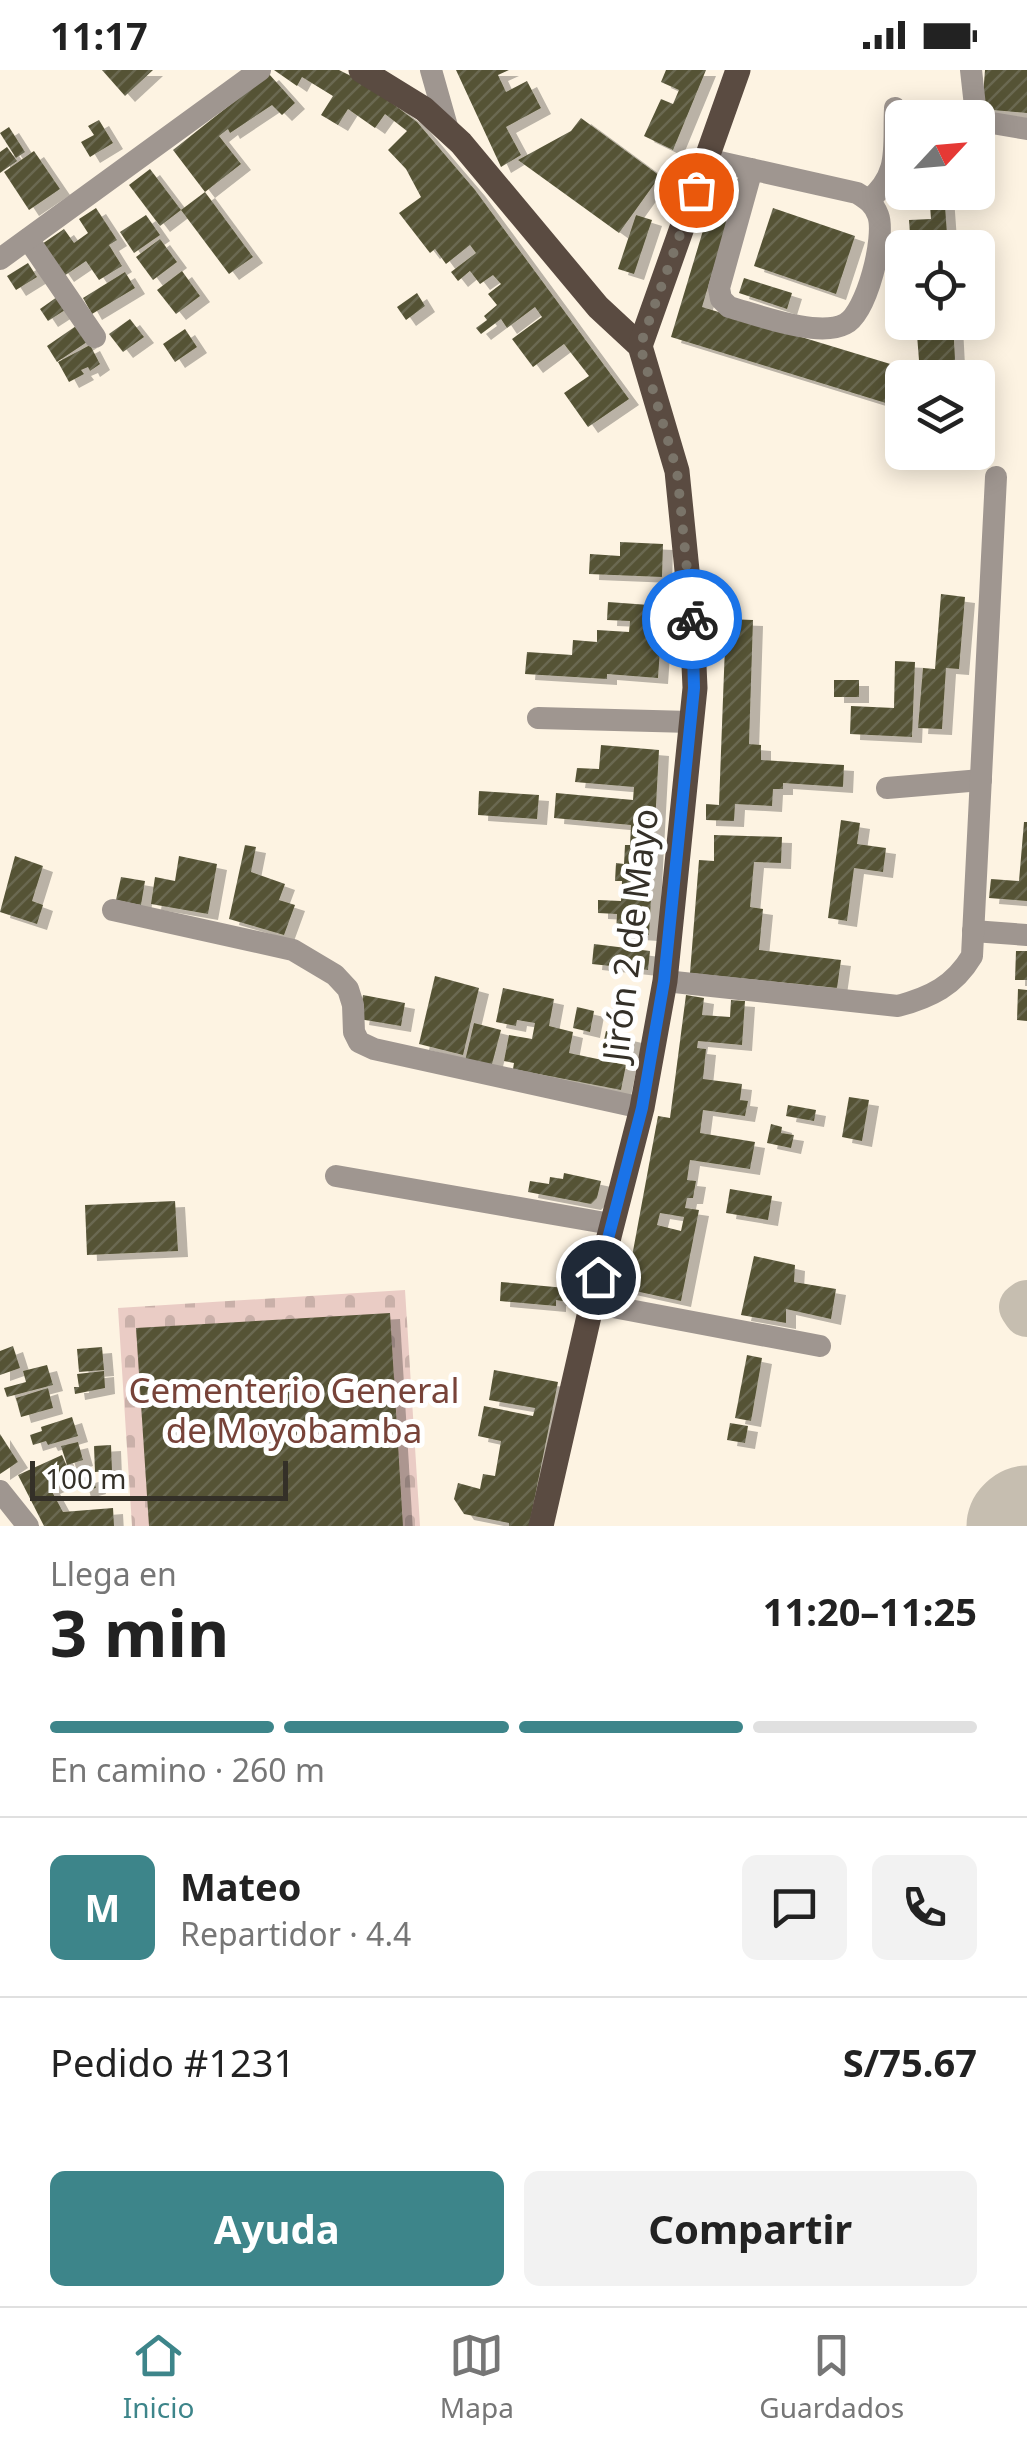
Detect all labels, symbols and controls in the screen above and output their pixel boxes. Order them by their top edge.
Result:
text: 11:17 [50,9,148,61]
north arrow [885,100,995,210]
map controls [885,100,995,470]
pin [654,148,739,233]
icon: bag [669,163,724,218]
button: locate [885,230,995,340]
button: layers [885,360,995,470]
courier [642,569,742,669]
icon: bike [665,592,720,647]
street label: Jirón 2 de Mayo [590,806,668,1067]
pin [556,1235,641,1320]
icon: home [571,1250,626,1305]
park label: Cementerio General de Moyobamba [128,1366,460,1453]
scale bar [30,1456,288,1500]
text: 100 m [45,1459,127,1497]
text: Llega en [50,1552,177,1595]
text: 11:20–11:25 [763,1585,977,1637]
text: 3 min [50,1588,229,1676]
text: En camino · 260 m [50,1748,325,1791]
button: chat [742,1855,847,1960]
button: phone [872,1855,977,1960]
text: Mateo [180,1860,302,1912]
text: M [85,1881,120,1933]
text: Repartidor · 4.4 [180,1912,411,1955]
text: Pedido #1231 [50,2036,295,2088]
text: S/75.67 [843,2036,977,2088]
button: Ayuda [50,2171,504,2286]
button: Compartir [524,2171,977,2286]
tab: Inicio [123,2328,194,2426]
tab: Mapa [440,2328,514,2426]
tab: Guardados [759,2328,904,2426]

